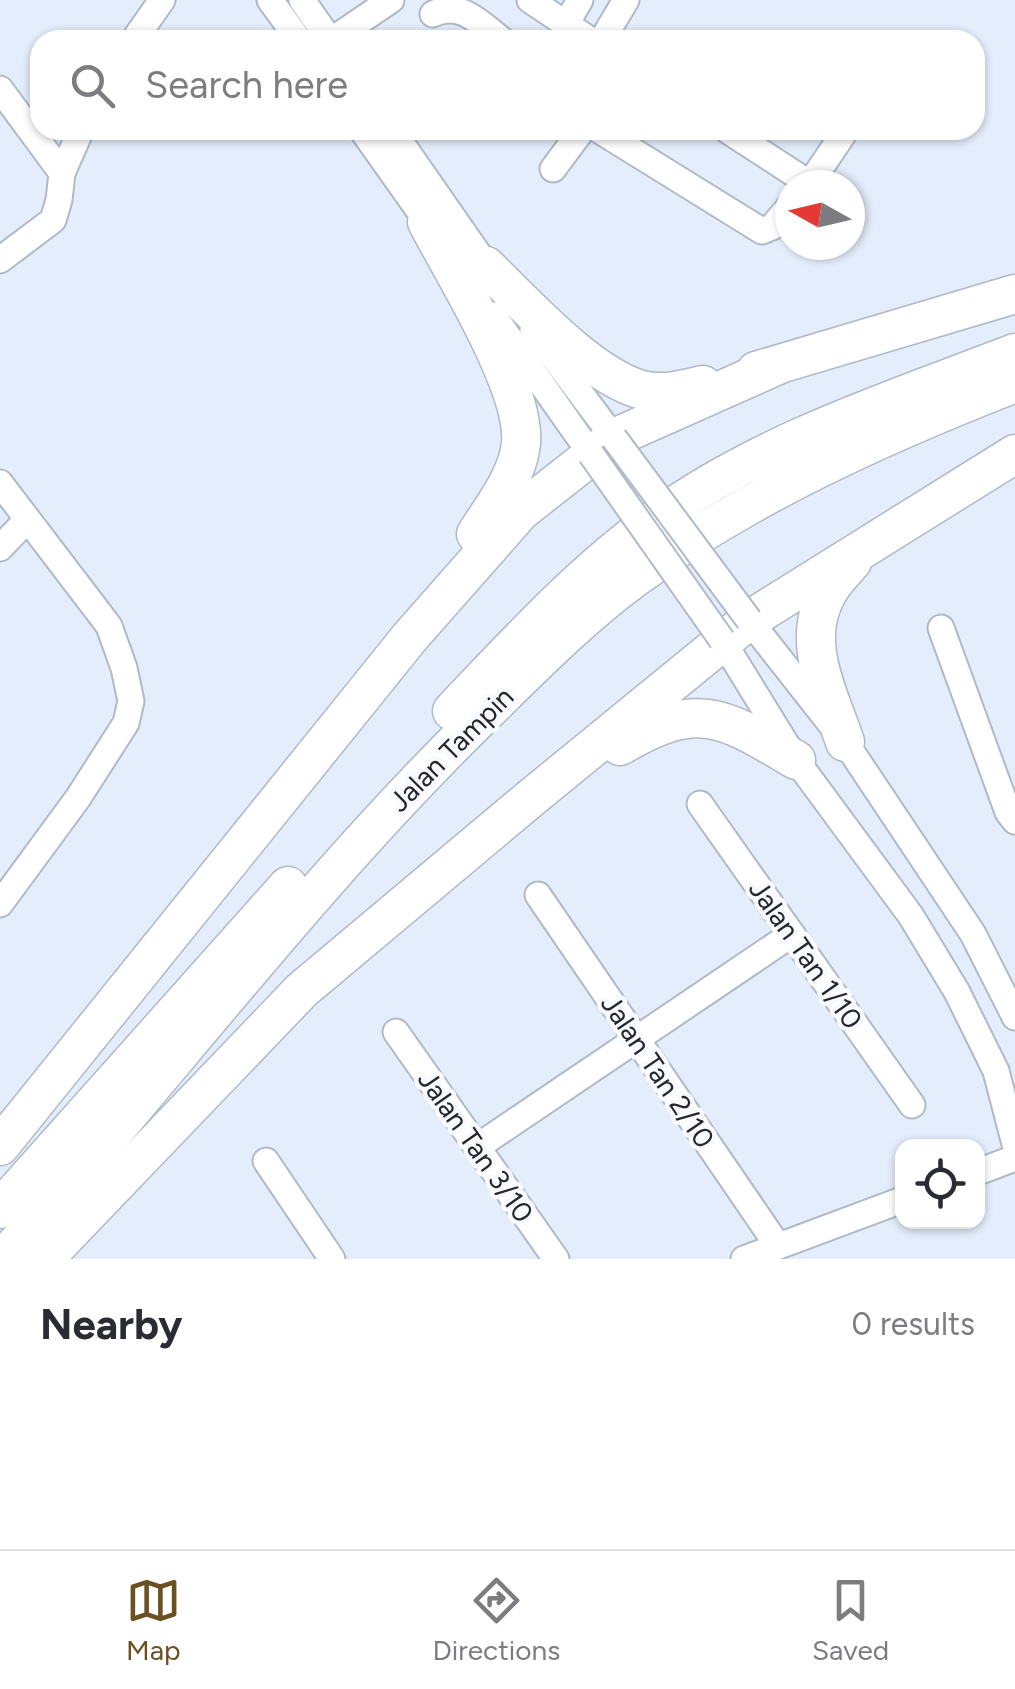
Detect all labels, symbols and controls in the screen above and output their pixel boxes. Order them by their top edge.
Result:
search box [30,30,985,140]
icon: search [65,58,120,113]
text: Search here [145,62,348,108]
north arrow [775,170,865,260]
street label: Jalan Tampin [382,680,520,818]
street label: Jalan Tan 1/10 [742,873,870,1035]
street label: Jalan Tan 2/10 [594,988,722,1154]
street label: Jalan Tan 3/10 [411,1063,541,1229]
map controls [895,1139,985,1229]
button: locate [895,1139,985,1229]
text: Nearby [40,1299,182,1350]
text: 0 results [851,1305,975,1343]
tab: Map [126,1573,181,1667]
tab: Directions [433,1573,560,1667]
tab: Saved [812,1573,889,1667]

